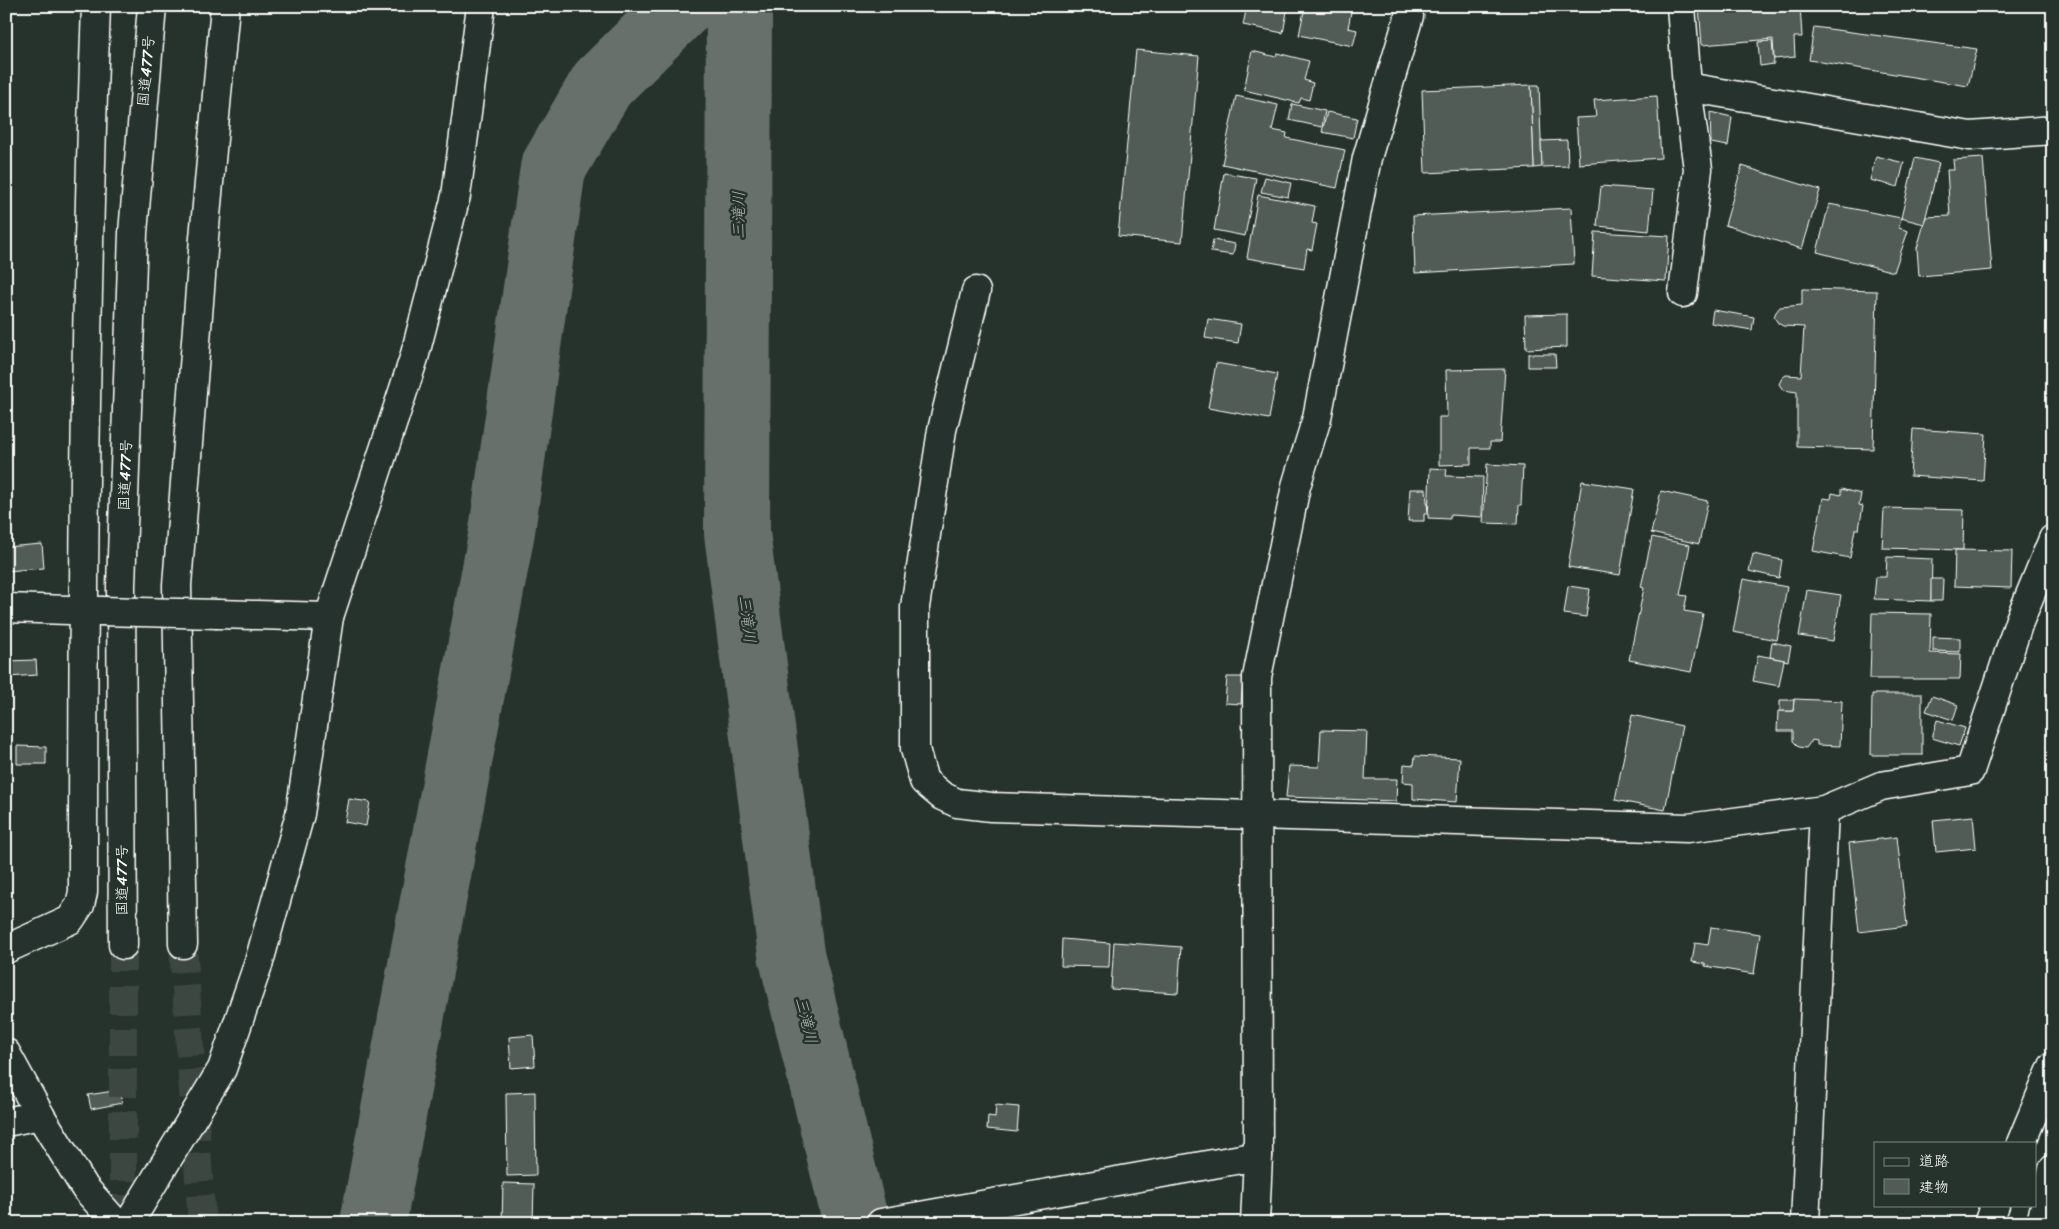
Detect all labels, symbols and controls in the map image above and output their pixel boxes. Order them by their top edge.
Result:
street label: 国道477号 [130,34,162,108]
water label: 三滝川 [724,191,753,239]
street label: 国道477号 [111,439,139,511]
water label: 三滝川 [730,593,765,645]
street label: 国道477号 [109,844,135,916]
water label: 三滝川 [787,993,826,1047]
legend [1874,1142,2036,1206]
text: 道路 [1919,1148,1949,1174]
text: 建物 [1919,1174,1949,1200]

